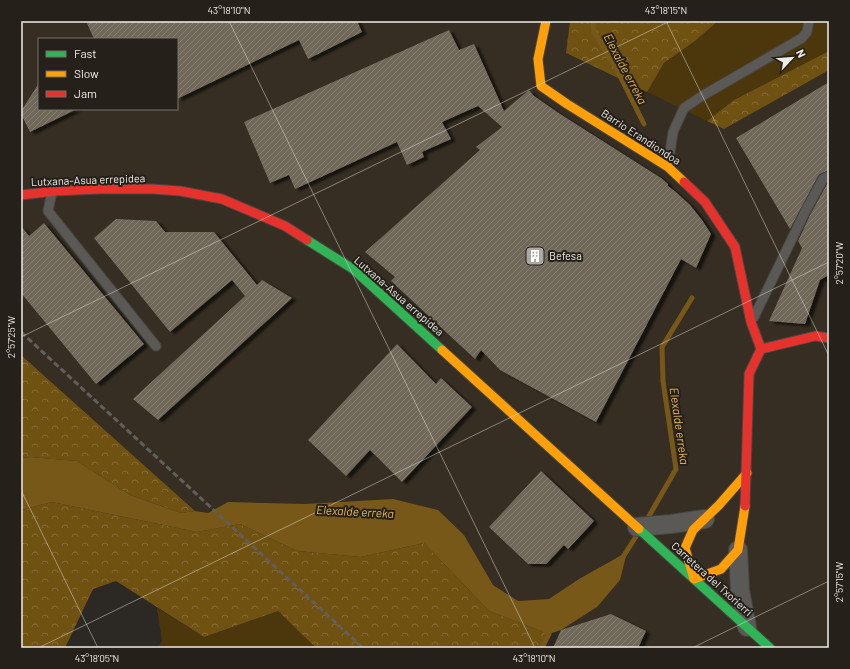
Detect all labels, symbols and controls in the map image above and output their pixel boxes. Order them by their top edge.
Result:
text: 43°18'10"N [207,4,251,16]
text: 43°18'15"N [645,4,687,16]
water label: Elexalde erreka [601,31,650,106]
legend [38,38,178,110]
north arrow [772,38,812,78]
text: Fast [74,46,97,60]
text: N [794,47,809,60]
text: Slow [74,66,99,80]
text: Jam [74,86,97,100]
street label: Barrio Erandiondoa [599,106,683,167]
street label: Lutxana-Asua errepidea [31,171,145,188]
text: 2°57'20"W [833,241,845,284]
building icon: Befesa [524,245,546,267]
place label: Befesa [549,249,582,262]
street label: Lutxana-Asua errepidea [352,253,447,338]
text: 2°57'25"W [5,316,17,358]
water label: Elexalde erreka [668,386,692,465]
water label: Elexalde erreka [316,502,394,520]
street label: Carretera del Txorierri [669,539,756,618]
text: 2°57'15"W [833,562,845,602]
text: 43°18'05"N [75,652,119,664]
text: 43°18'10"N [512,652,556,664]

